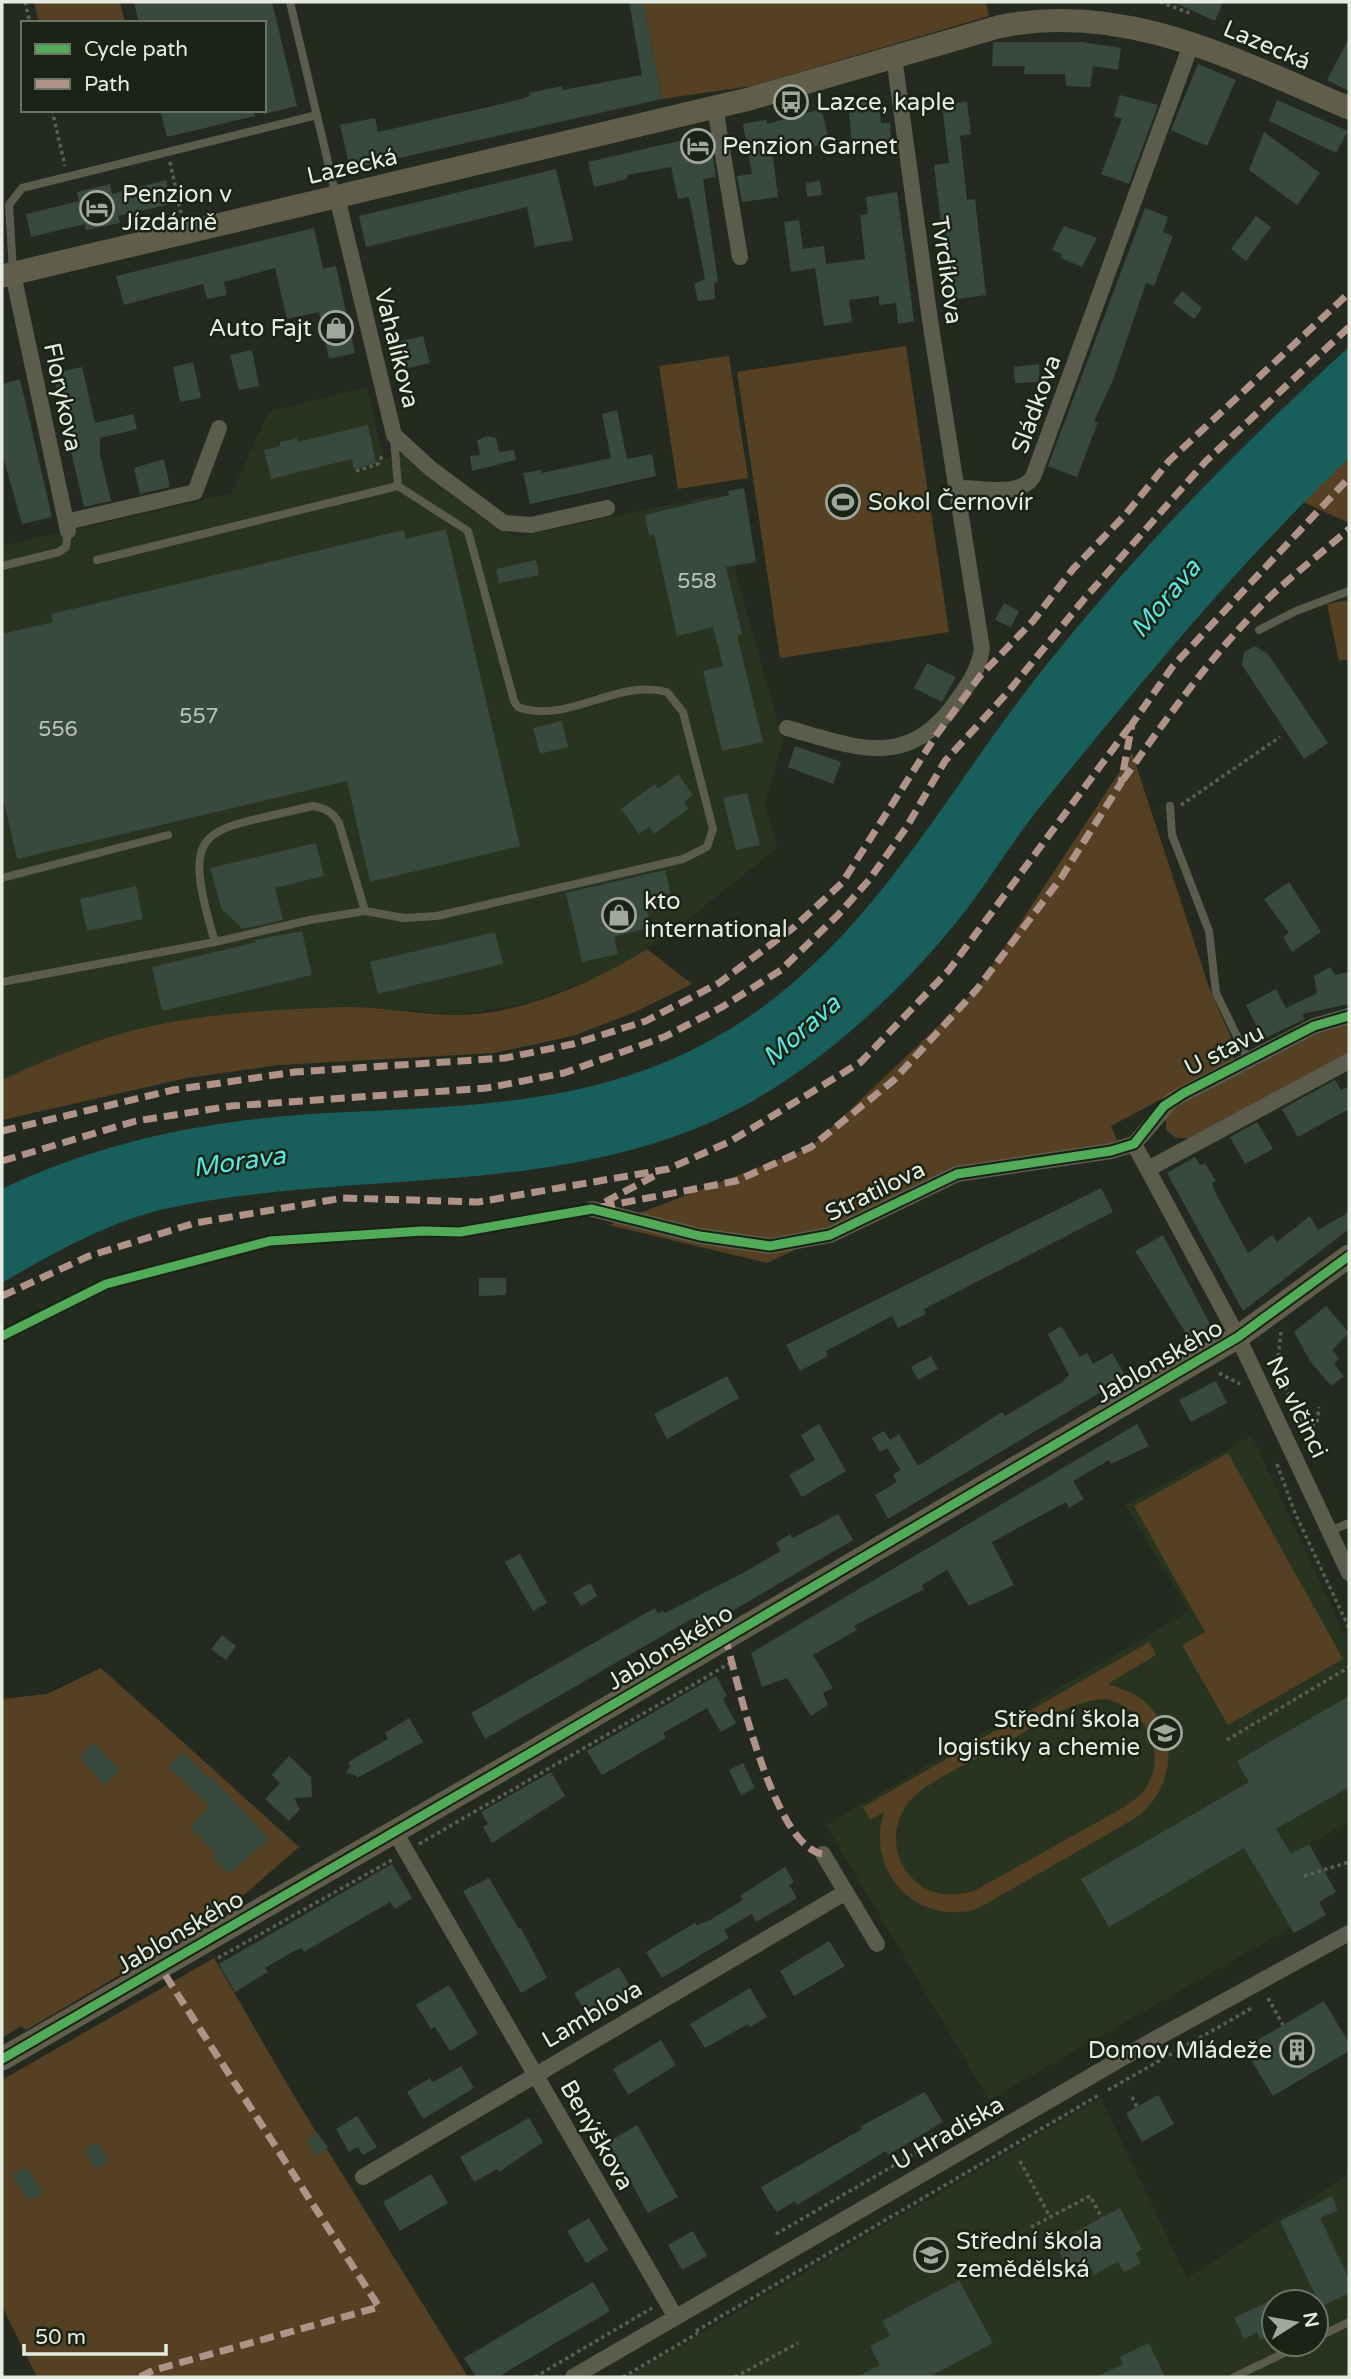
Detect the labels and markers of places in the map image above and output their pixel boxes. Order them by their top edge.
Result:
bus stop icon: Lazce, kaple [772,83,810,121]
place label: Lazce, kaple [816,88,955,117]
hotel icon: Penzion Garnet [679,127,717,165]
place label: Penzion Garnet [722,132,898,161]
place label: Penzion v Jízdárně [122,180,232,237]
hotel icon: Penzion v Jízdárně [78,189,116,227]
shop icon: Auto Fajt [317,309,355,347]
place label: Auto Fajt [208,314,312,343]
sports icon: Sokol Černovír [824,483,862,521]
place label: Sokol Černovír [868,488,1034,517]
place label: kto international [644,887,788,944]
shop icon: kto international [600,896,638,934]
place label: Střední škola logistiky a chemie [937,1705,1140,1762]
school or university icon: Střední škola logistiky a chemie [1146,1714,1184,1752]
building icon: Domov Mládeže [1278,2031,1316,2069]
place label: Domov Mládeže [1088,2036,1272,2065]
place label: Střední škola zemědělská [956,2227,1102,2284]
school or university icon: Střední škola zemědělská [912,2236,950,2274]

